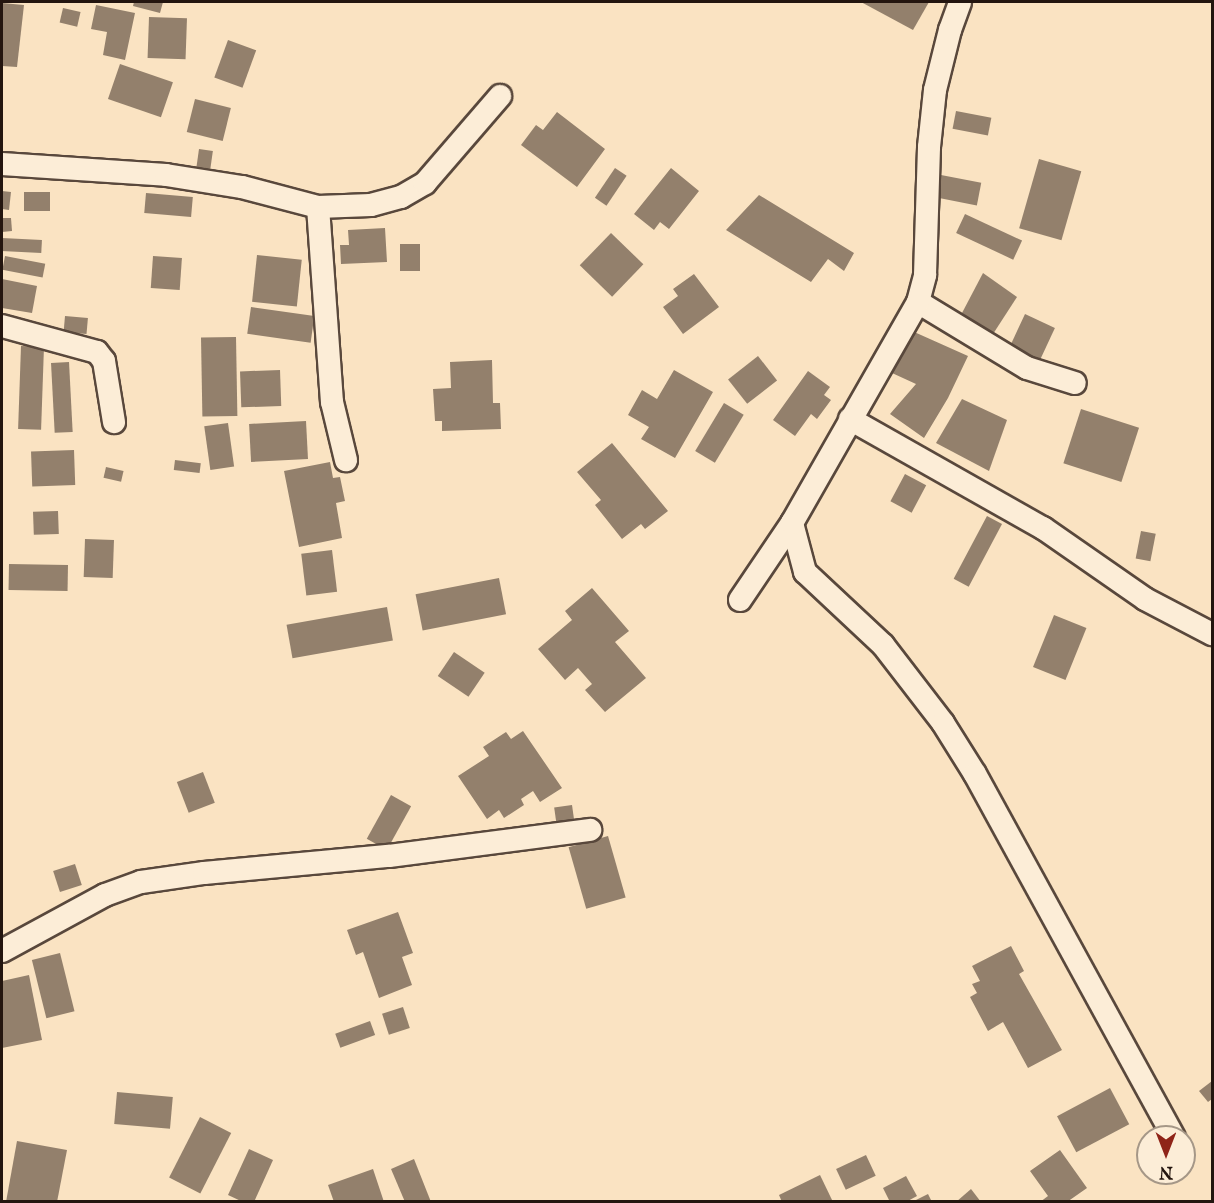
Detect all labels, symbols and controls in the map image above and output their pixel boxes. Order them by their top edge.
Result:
north arrow [1136,1125,1196,1185]
text: N [1159,1161,1173,1181]

